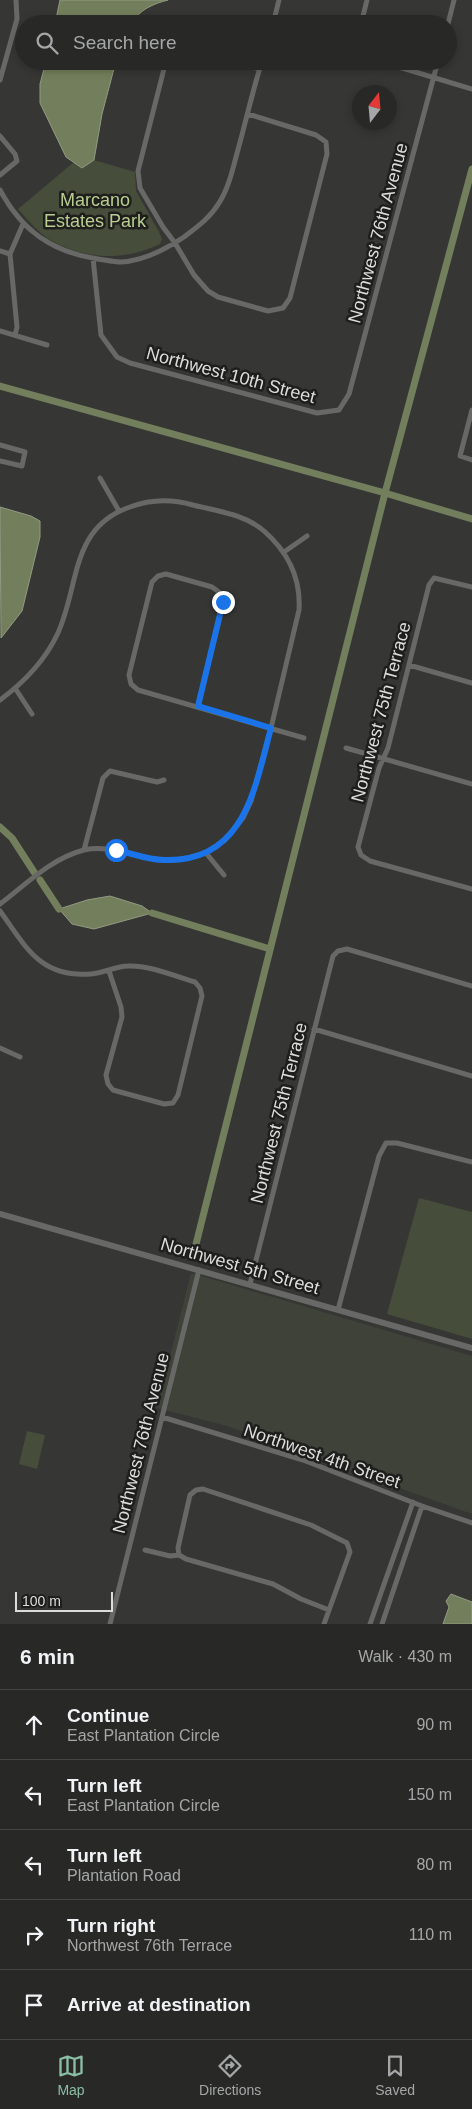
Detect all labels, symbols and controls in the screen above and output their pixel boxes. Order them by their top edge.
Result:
search box [15,15,457,70]
icon: search [33,29,61,57]
text: Search here [73,32,177,53]
north arrow [352,85,397,130]
street label: Northwest 76th Avenue [344,141,412,325]
park label: Marcano Estates Park [44,190,147,231]
street label: Northwest 10th Street [144,343,318,407]
route end [212,591,235,614]
street label: Northwest 75th Terrace [347,620,415,804]
route start [105,839,128,862]
street label: Northwest 75th Terrace [247,1020,311,1206]
street label: Northwest 5th Street [158,1234,322,1298]
street label: Northwest 76th Avenue [109,1350,173,1536]
street label: Northwest 4th Street [241,1420,403,1492]
scale bar [15,1589,112,1612]
text: 100 m [22,1593,61,1609]
text: 6 min [20,1645,75,1668]
text: Walk · 430 m [358,1648,452,1665]
text: Continue [67,1705,149,1726]
icon: ahead [20,1711,48,1739]
text: 90 m [416,1716,452,1733]
text: East Plantation Circle [67,1727,220,1744]
text: Turn left [67,1775,142,1796]
icon: left [20,1781,48,1809]
text: 150 m [408,1786,452,1803]
text: East Plantation Circle [67,1797,220,1814]
text: Turn left [67,1845,142,1866]
icon: left [20,1851,48,1879]
text: 80 m [416,1856,452,1873]
text: Plantation Road [67,1867,181,1884]
text: Turn right [67,1915,155,1936]
icon: right [20,1921,48,1949]
text: 110 m [409,1926,452,1943]
text: Northwest 76th Terrace [67,1937,232,1954]
icon: arrive [20,1991,48,2019]
text: Arrive at destination [67,1994,251,2015]
tab: Map [57,2052,85,2098]
tab: Directions [199,2052,261,2098]
tab: Saved [375,2052,415,2098]

